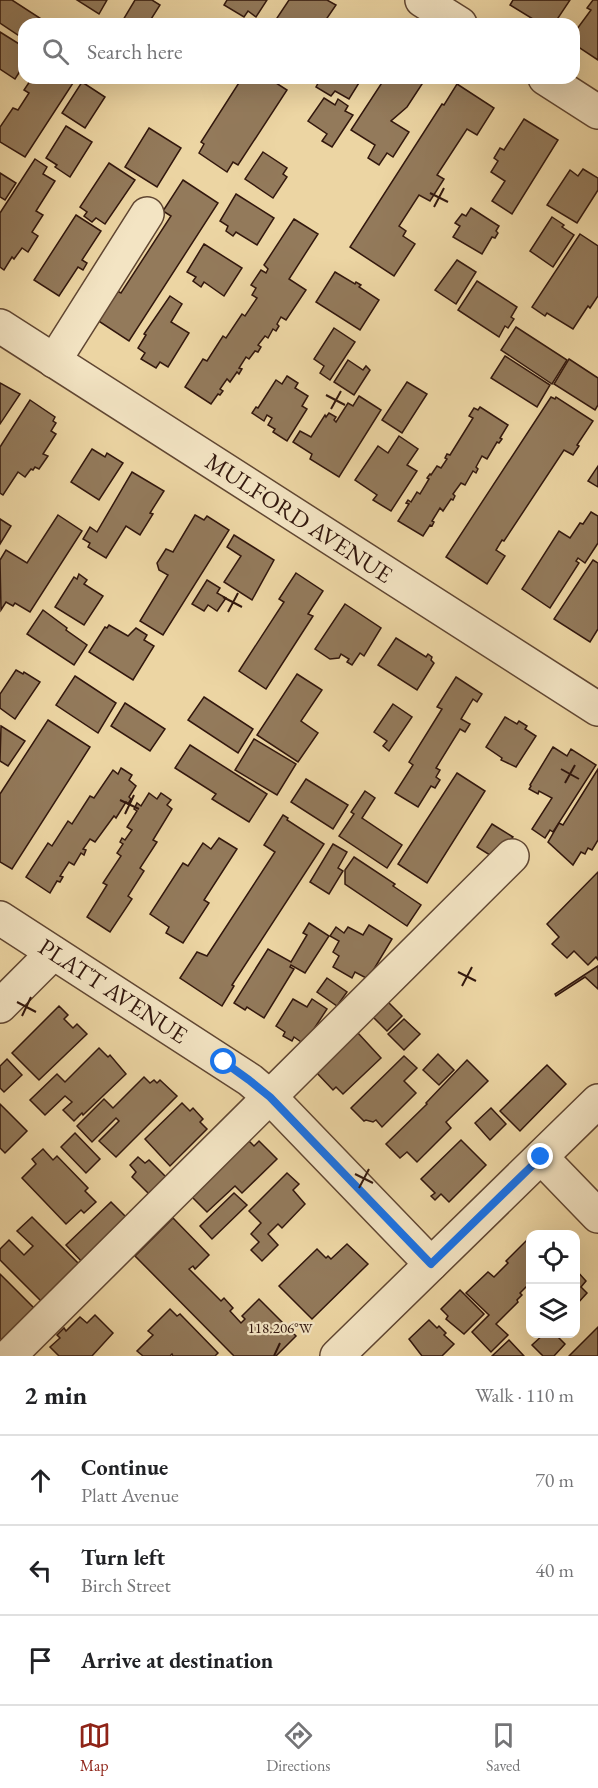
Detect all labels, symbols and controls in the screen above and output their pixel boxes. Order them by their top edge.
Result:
search box [18,18,580,84]
icon: search [39,35,72,68]
text: Search here [87,37,182,66]
street label: MULFORD AVENUE [200,445,399,590]
street label: PLATT AVENUE [33,931,194,1050]
route start [210,1048,236,1074]
route end [527,1143,553,1169]
map controls [526,1230,580,1338]
button: locate [526,1230,580,1284]
button: layers [526,1284,580,1338]
text: 118.206°W [248,1318,313,1337]
text: 2 min [24,1378,87,1412]
text: Walk · 110 m [475,1382,574,1408]
text: Continue [81,1453,168,1482]
icon: ahead [24,1464,57,1497]
text: 70 m [535,1467,574,1493]
text: Platt Avenue [81,1482,179,1508]
text: Turn left [81,1543,165,1572]
icon: left [24,1554,57,1587]
text: 40 m [535,1557,574,1583]
text: Birch Street [81,1572,171,1598]
icon: arrive [24,1644,57,1677]
text: Arrive at destination [81,1646,273,1675]
tab: Map [78,1719,111,1776]
tab: Directions [266,1719,331,1776]
tab: Saved [486,1719,520,1776]

